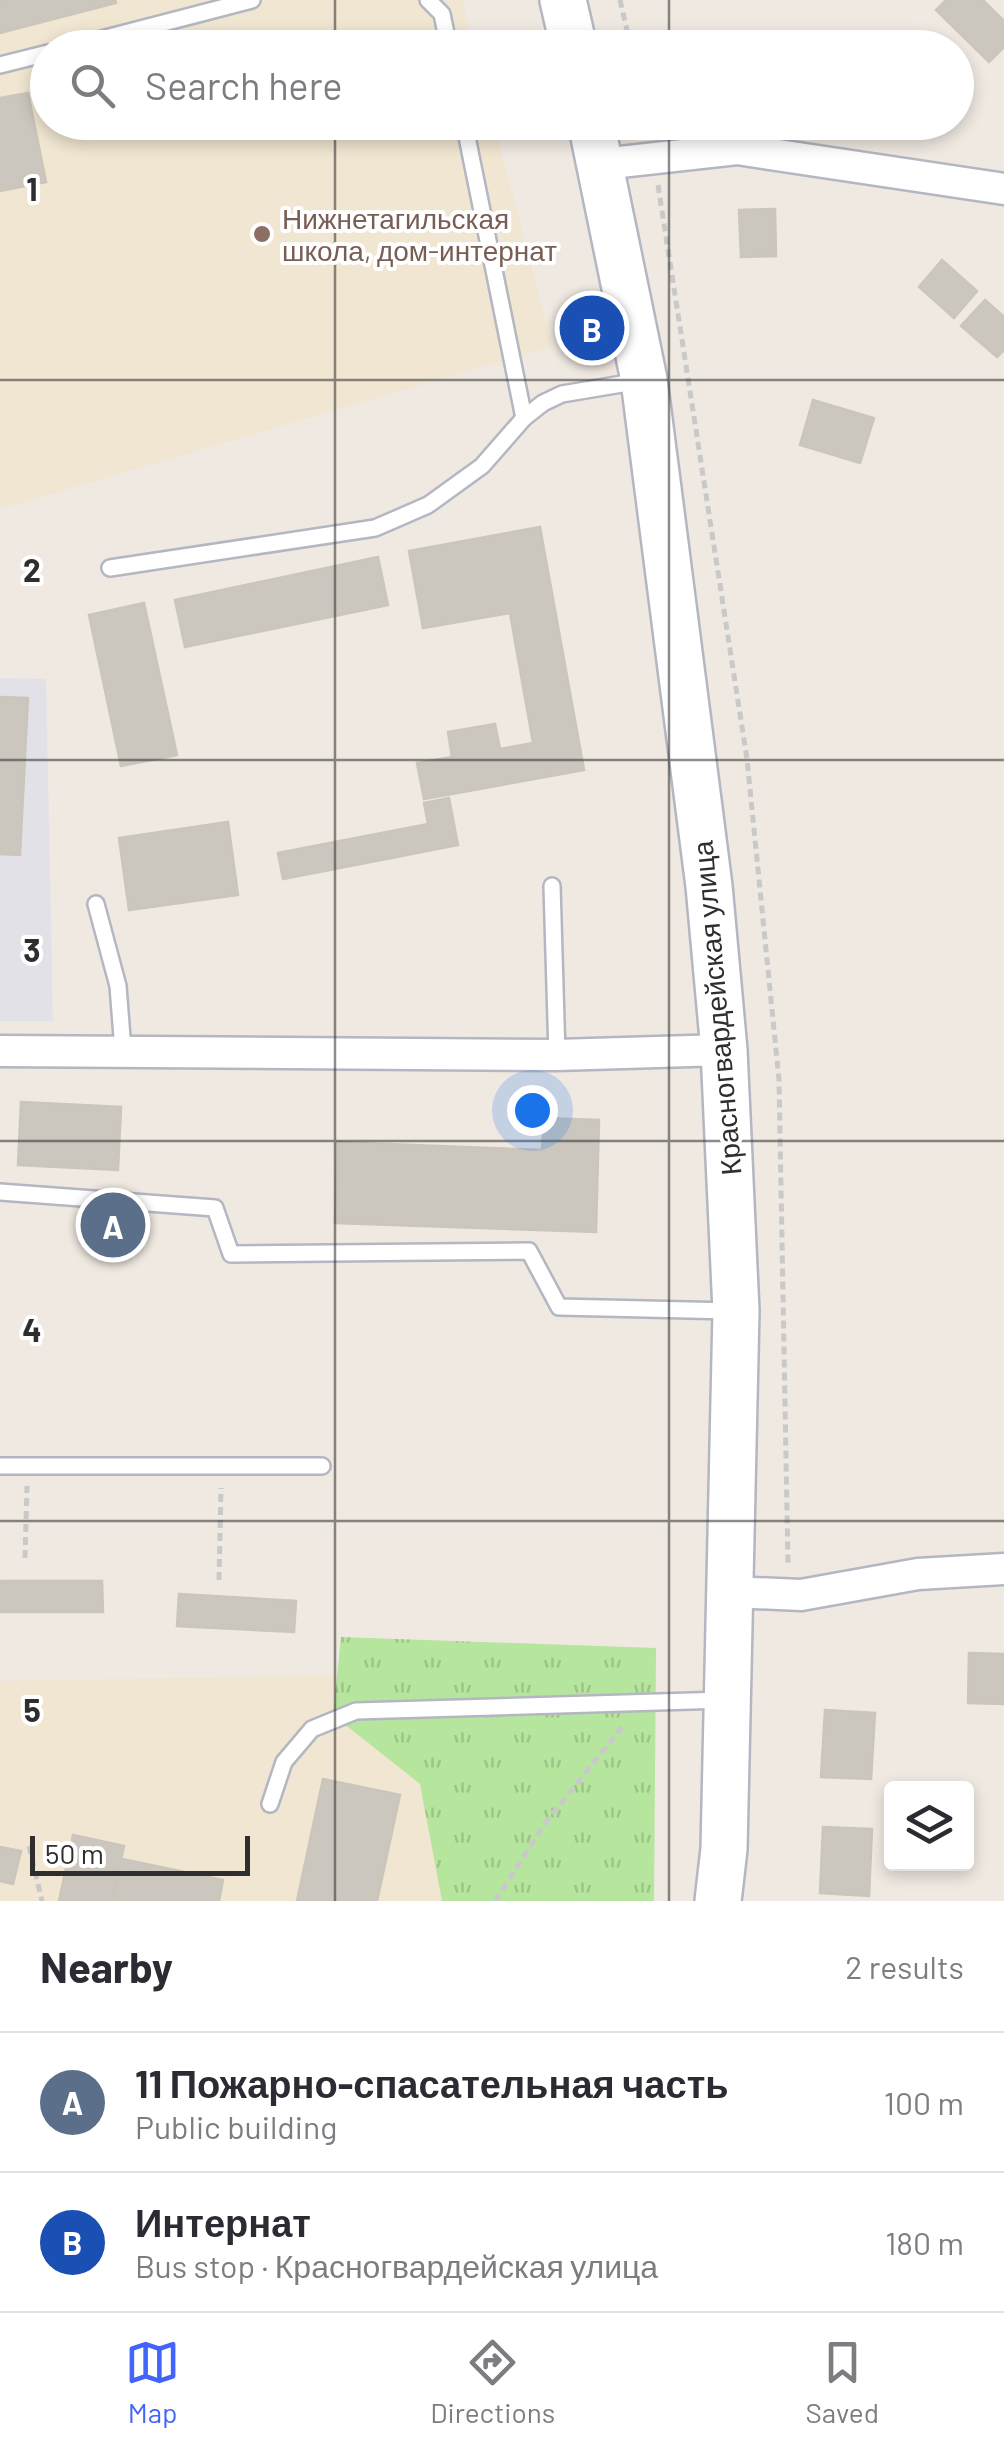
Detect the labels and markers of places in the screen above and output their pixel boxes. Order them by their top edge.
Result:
place label: Нижнетагильская школа, дом-интернат [282,201,557,267]
marker: Нижнетагильская школа, дом-интернат [251,223,273,245]
pin: B [560,290,624,366]
pin: A [80,1188,146,1262]

